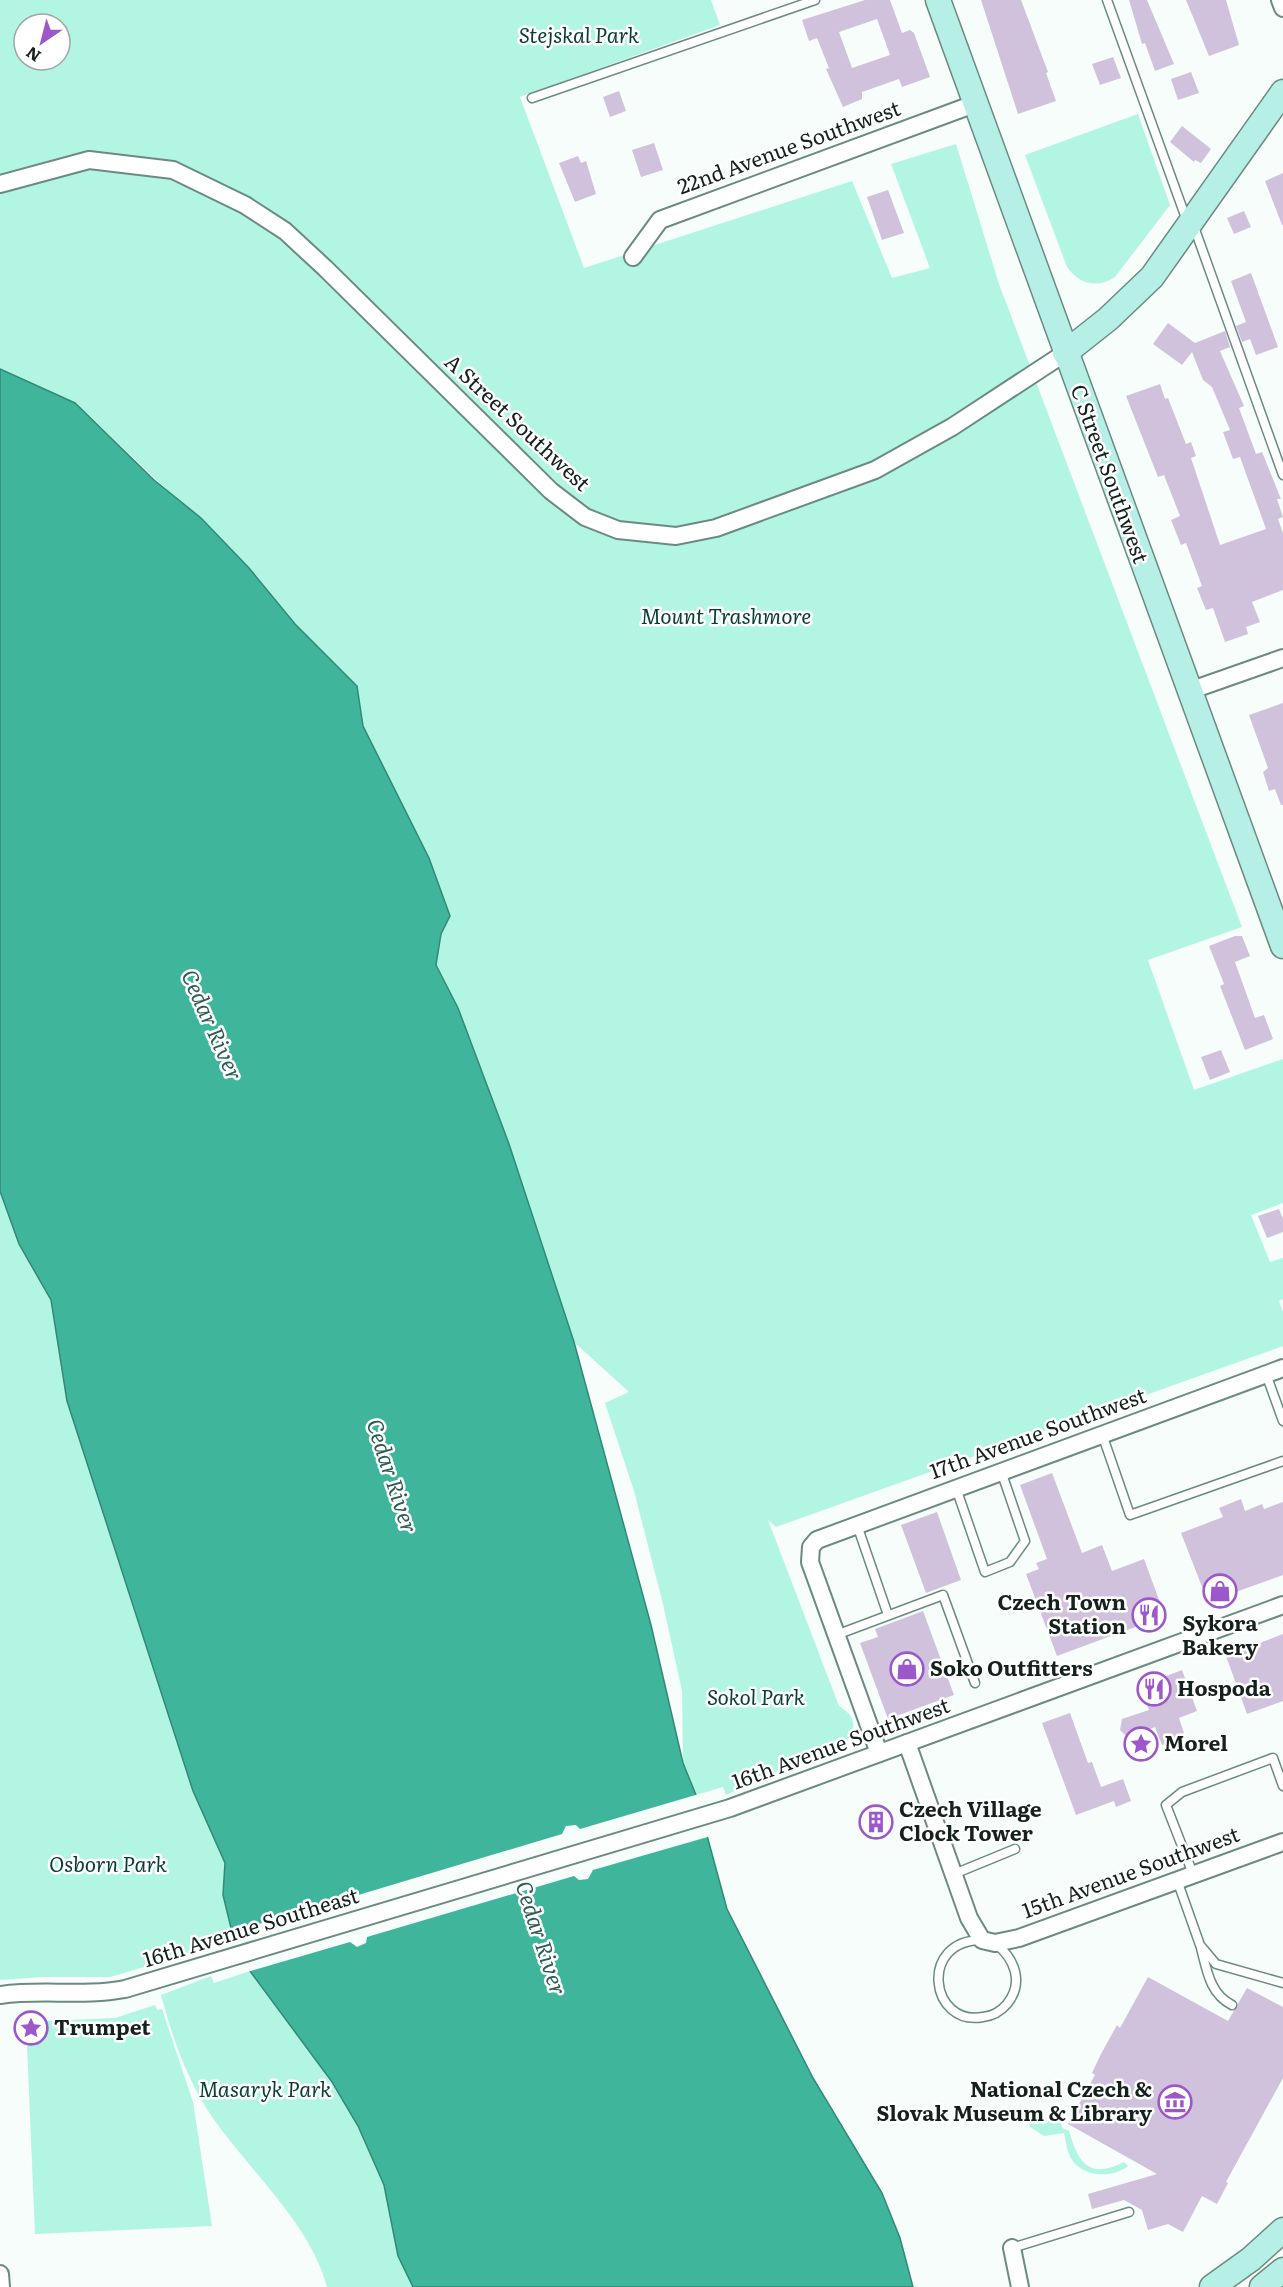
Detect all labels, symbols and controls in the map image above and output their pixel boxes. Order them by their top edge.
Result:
north arrow [12,12,72,72]
park label: Stejskal Park [519,18,640,49]
text: N [20,41,45,69]
street label: 22nd Avenue Southwest [672,91,904,200]
street label: A Street Southwest [439,345,599,497]
street label: C Street Southwest [1065,379,1158,567]
park label: Mount Trashmore [641,599,811,630]
water label: Cedar River [174,964,252,1085]
street label: 17th Avenue Southwest [925,1378,1150,1485]
water label: Cedar River [359,1414,427,1537]
shop icon: Sykora Bakery [1202,1573,1238,1609]
place label: Czech Town Station [997,1585,1126,1640]
restaurant icon: Czech Town Station [1131,1597,1167,1633]
place label: Sykora Bakery [1182,1606,1258,1661]
shop icon: Soko Outfitters [889,1651,925,1687]
place label: Soko Outfitters [930,1651,1093,1682]
restaurant icon: Hospoda [1136,1671,1172,1707]
place label: Hospoda [1177,1671,1272,1702]
park label: Sokol Park [707,1680,805,1711]
street label: 16th Avenue Southwest [727,1688,954,1795]
place icon: Morel [1123,1726,1159,1762]
place label: Morel [1164,1726,1228,1757]
place label: Czech Village Clock Tower [899,1792,1042,1847]
building icon: Czech Village Clock Tower [858,1804,894,1840]
street label: 15th Avenue Southwest [1017,1817,1243,1924]
park label: Osborn Park [49,1847,167,1878]
water label: Cedar River [508,1876,576,1999]
street label: 16th Avenue Southeast [139,1878,362,1973]
place icon: Trumpet [13,2010,49,2046]
place label: Trumpet [54,2010,151,2041]
park label: Masaryk Park [198,2072,332,2103]
place label: National Czech & Slovak Museum & Library [876,2072,1152,2127]
museum icon: National Czech & Slovak Museum & Library [1157,2084,1193,2120]

